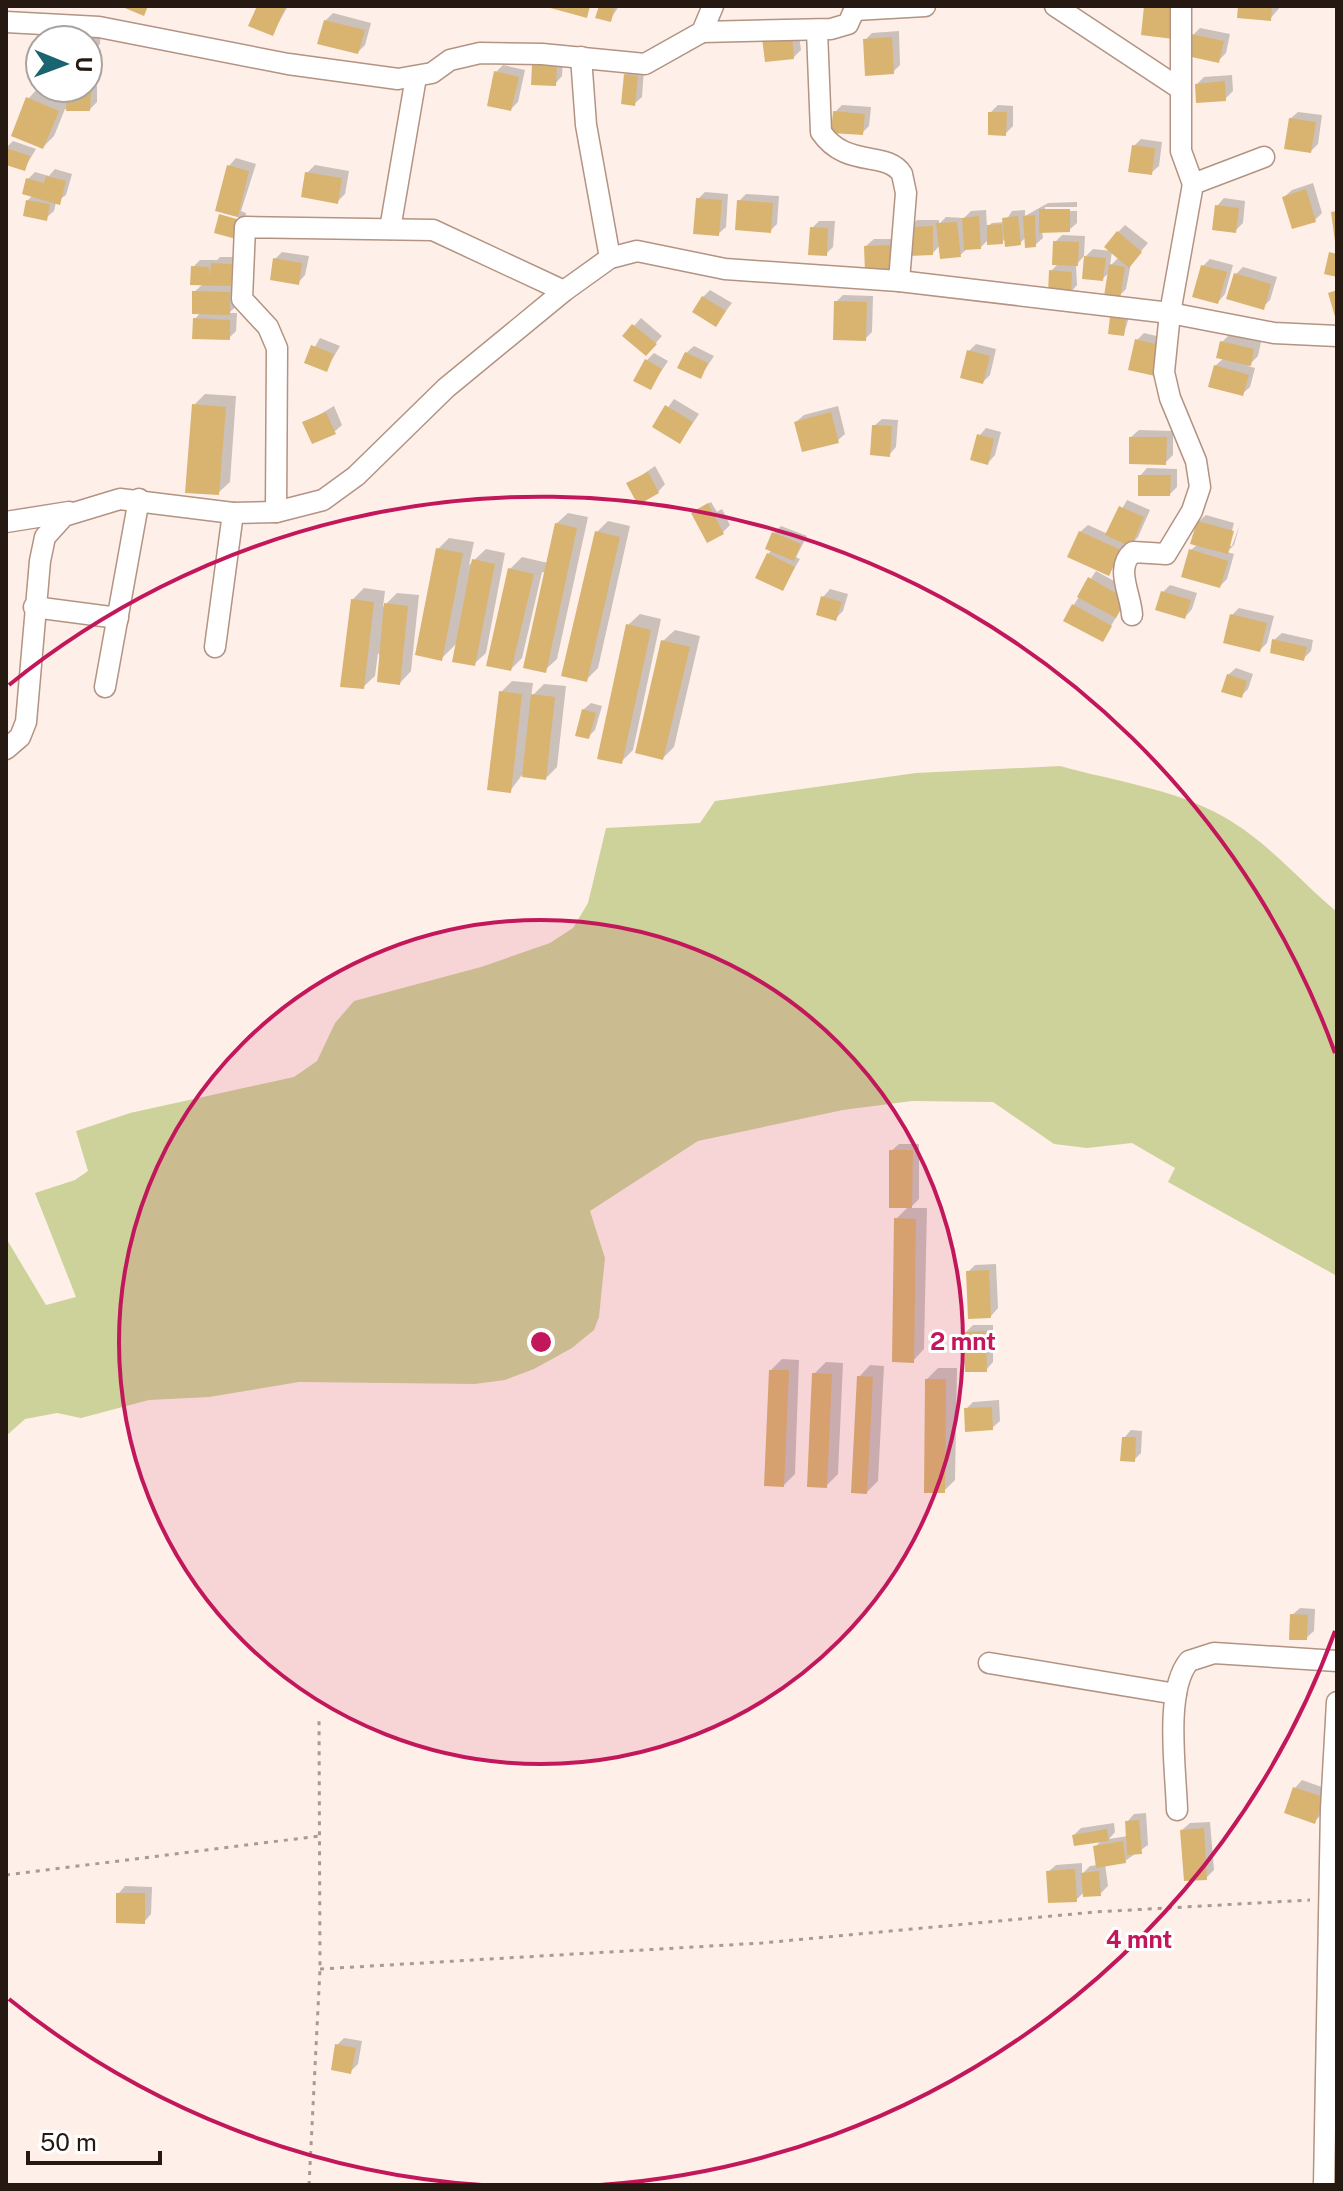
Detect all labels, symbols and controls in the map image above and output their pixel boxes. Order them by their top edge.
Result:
north arrow [24,24,104,104]
text: U [71,56,97,73]
text: 2 mnt [930,1327,996,1355]
centre of rings [527,1328,555,1356]
text: 4 mnt [1106,1925,1172,1953]
scale bar [28,2115,160,2165]
text: 50 m [40,2128,97,2156]

